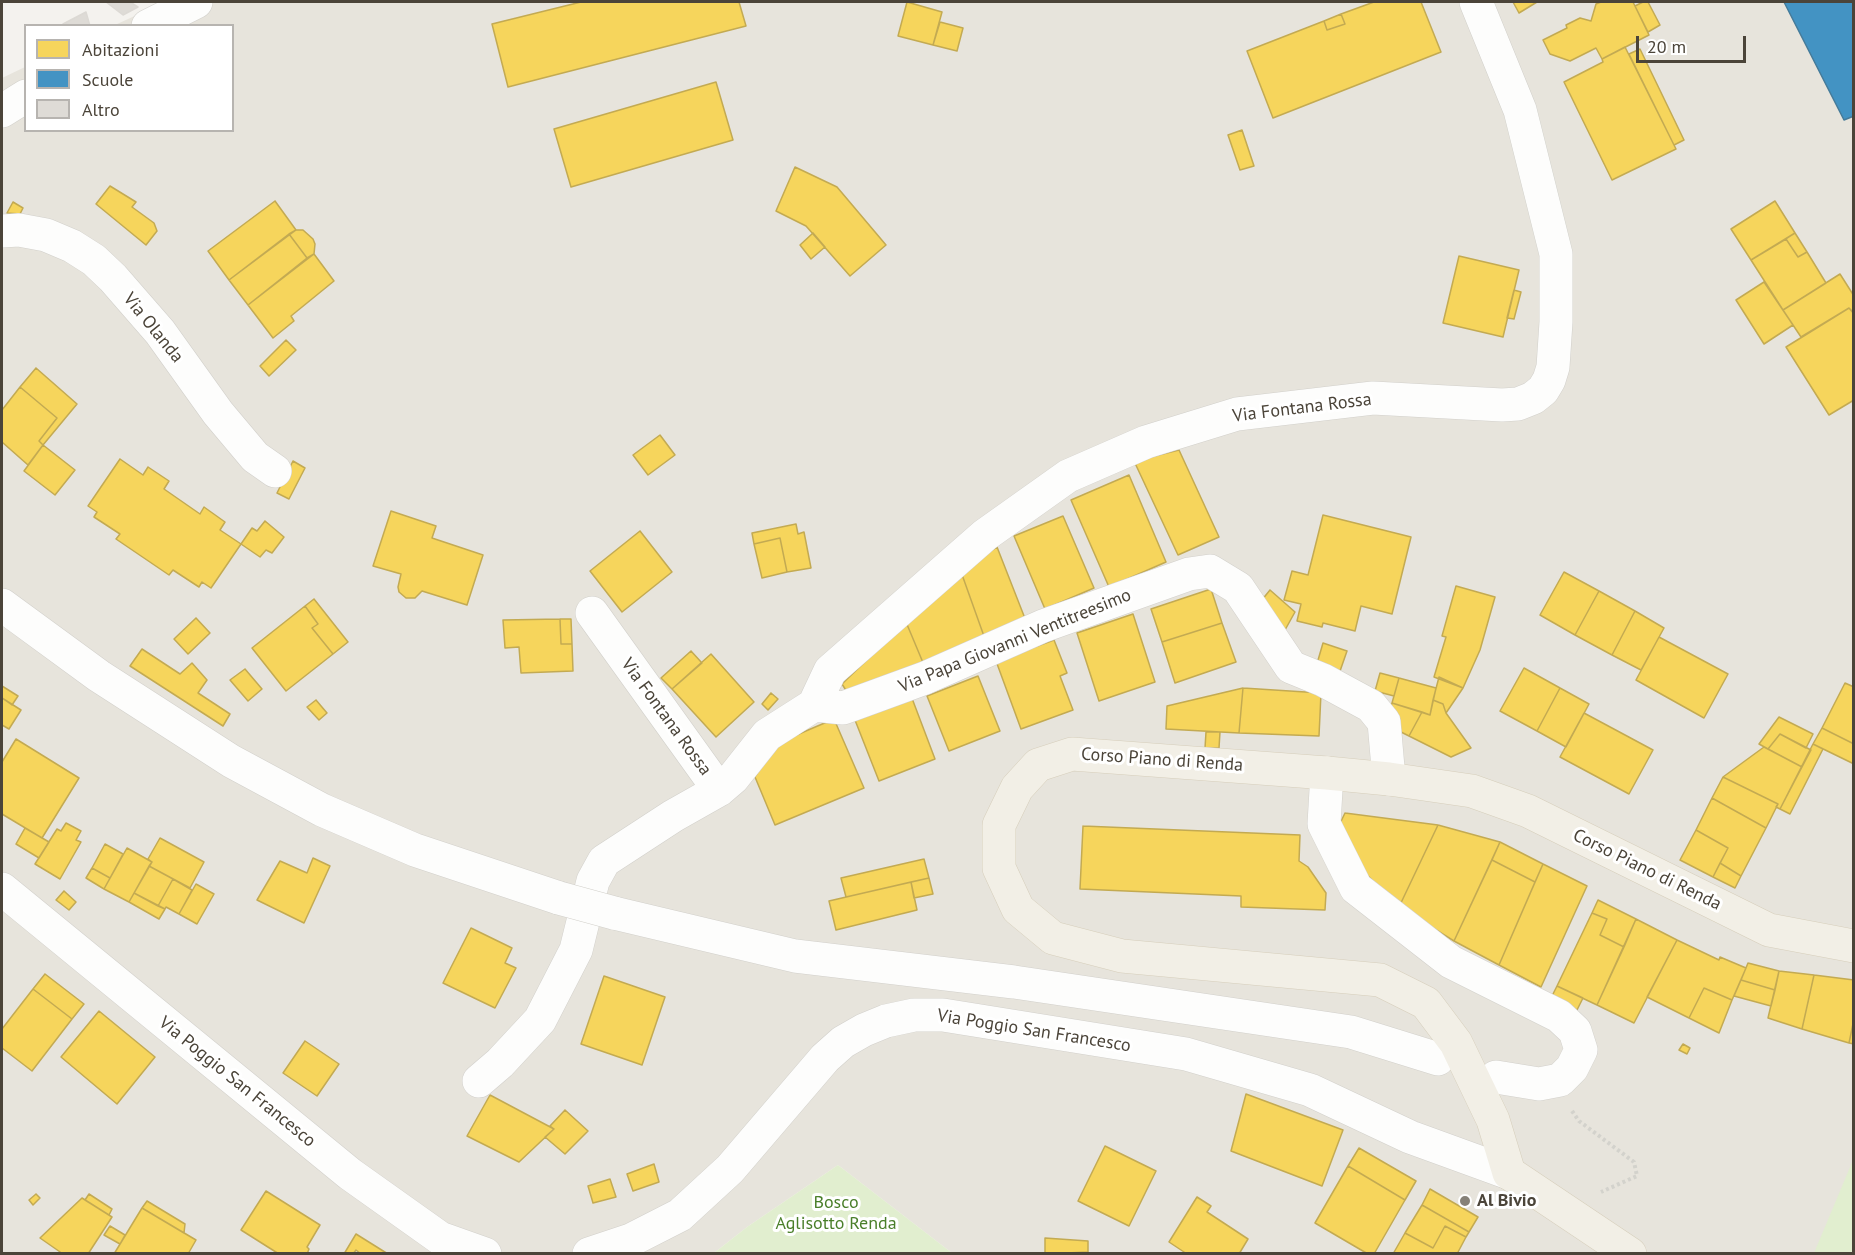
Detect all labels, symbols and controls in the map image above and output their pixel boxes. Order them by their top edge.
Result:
legend [24,24,234,132]
scale bar [1639,24,1748,62]
text: 20 m [1647,35,1686,58]
text: Abitazioni [82,38,159,61]
text: Scuole [82,68,133,91]
text: Altro [82,98,120,121]
street label: Via Olanda [118,289,188,367]
street label: Via Fontana Rossa [1231,389,1373,427]
street label: Via Papa Giovanni Ventitreesimo [896,584,1134,698]
street label: Via Fontana Rossa [616,654,716,780]
street label: Corso Piano di Renda [1080,744,1244,776]
street label: Corso Piano di Renda [1569,825,1725,915]
street label: Via Poggio San Francesco [936,1005,1132,1057]
street label: Via Poggio San Francesco [154,1012,320,1152]
place label: Al Bivio [1477,1190,1536,1212]
park label: Bosco Aglisotto Renda [775,1192,897,1234]
marker: Al Bivio [1458,1194,1472,1208]

